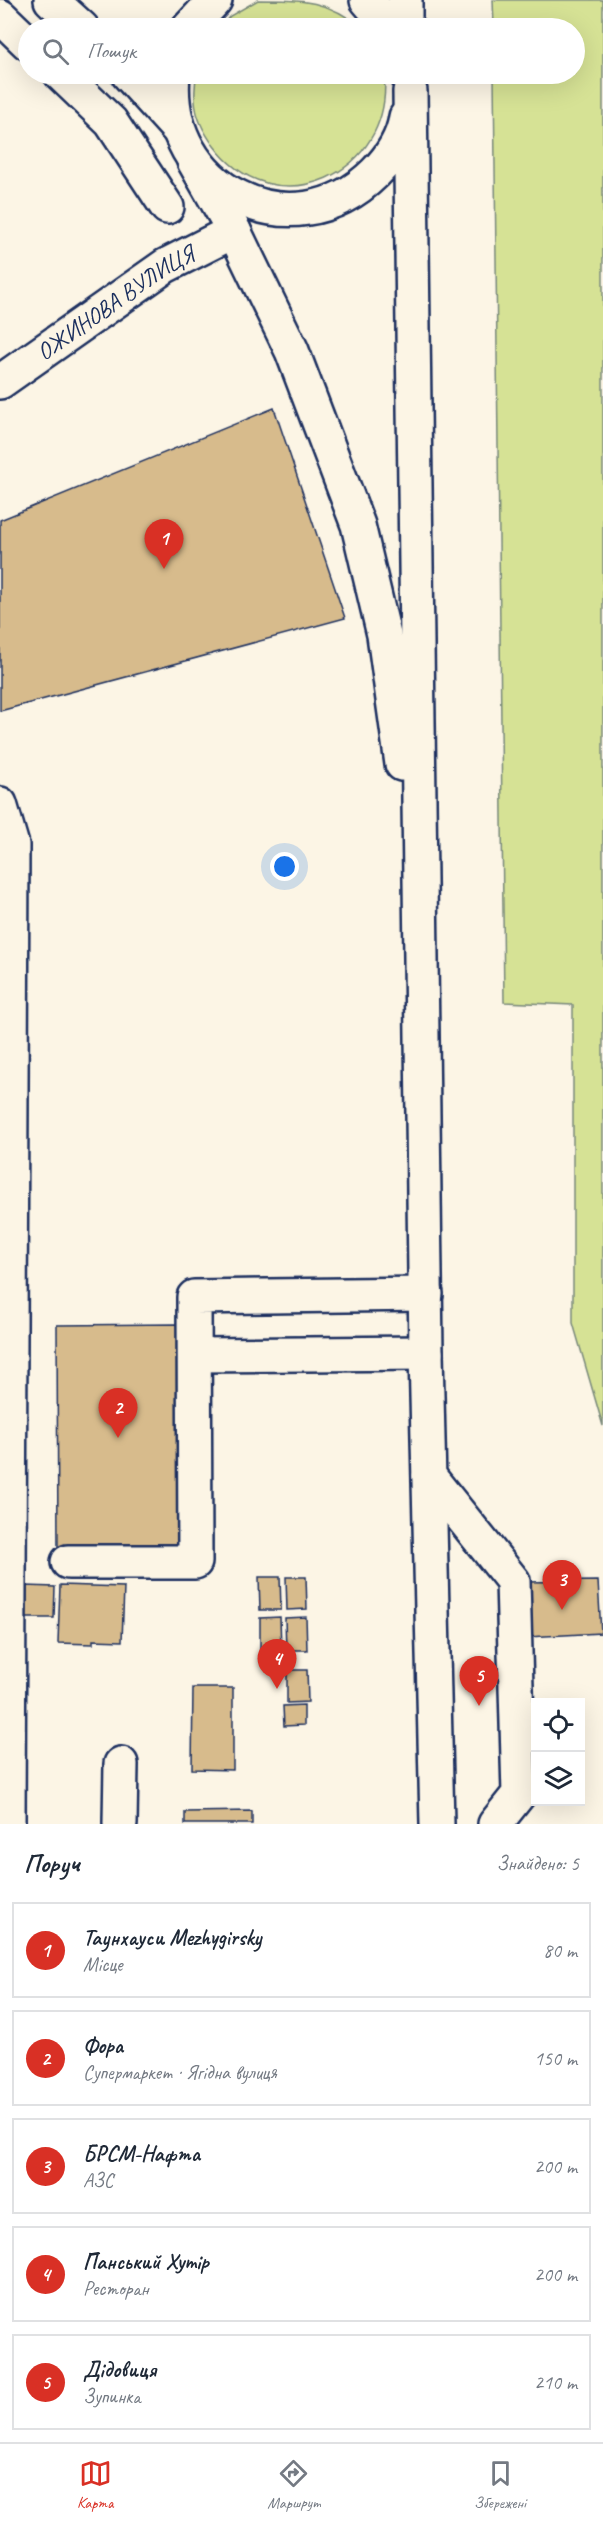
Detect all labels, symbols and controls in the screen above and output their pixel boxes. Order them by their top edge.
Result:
search box [18,18,585,84]
icon: search [39,35,72,68]
text: Пошук [87,37,136,65]
street label: ОЖИНОВА ВУЛИЦЯ [31,237,202,367]
pin: 1 [144,520,184,569]
your location [270,852,299,881]
pin: 2 [98,1388,138,1438]
pin: 3 [542,1560,582,1610]
pin: 4 [258,1640,296,1689]
pin: 5 [460,1656,498,1706]
map controls [531,1698,585,1806]
button: locate [531,1698,585,1752]
button: layers [531,1752,585,1806]
text: Поруч [24,1847,80,1880]
text: Знайдено: 5 [497,1851,579,1876]
text: Таунхауси Mezhygirsky [83,1924,261,1952]
text: 1 [41,1938,50,1963]
text: 80 m [543,1938,577,1963]
text: Місце [83,1952,123,1977]
text: Фора [83,2032,123,2060]
text: 2 [41,2046,50,2071]
text: 150 m [534,2046,577,2071]
text: Супермаркет · Ягідна вулиця [83,2060,277,2085]
text: БРСМ-Нафта [83,2140,200,2168]
text: 3 [41,2154,50,2179]
text: 200 m [534,2154,577,2179]
text: АЗС [83,2168,113,2193]
text: Панський Хутір [83,2248,209,2276]
text: 4 [41,2262,50,2287]
text: 200 m [534,2262,577,2287]
text: Ресторан [83,2276,149,2301]
text: Дідовиця [83,2356,156,2384]
text: 5 [41,2370,50,2395]
text: 210 m [534,2370,577,2395]
text: Зупинка [83,2384,141,2409]
tab: Карта [77,2457,113,2513]
tab: Маршрут [267,2457,320,2513]
tab: Збережені [474,2457,526,2513]

